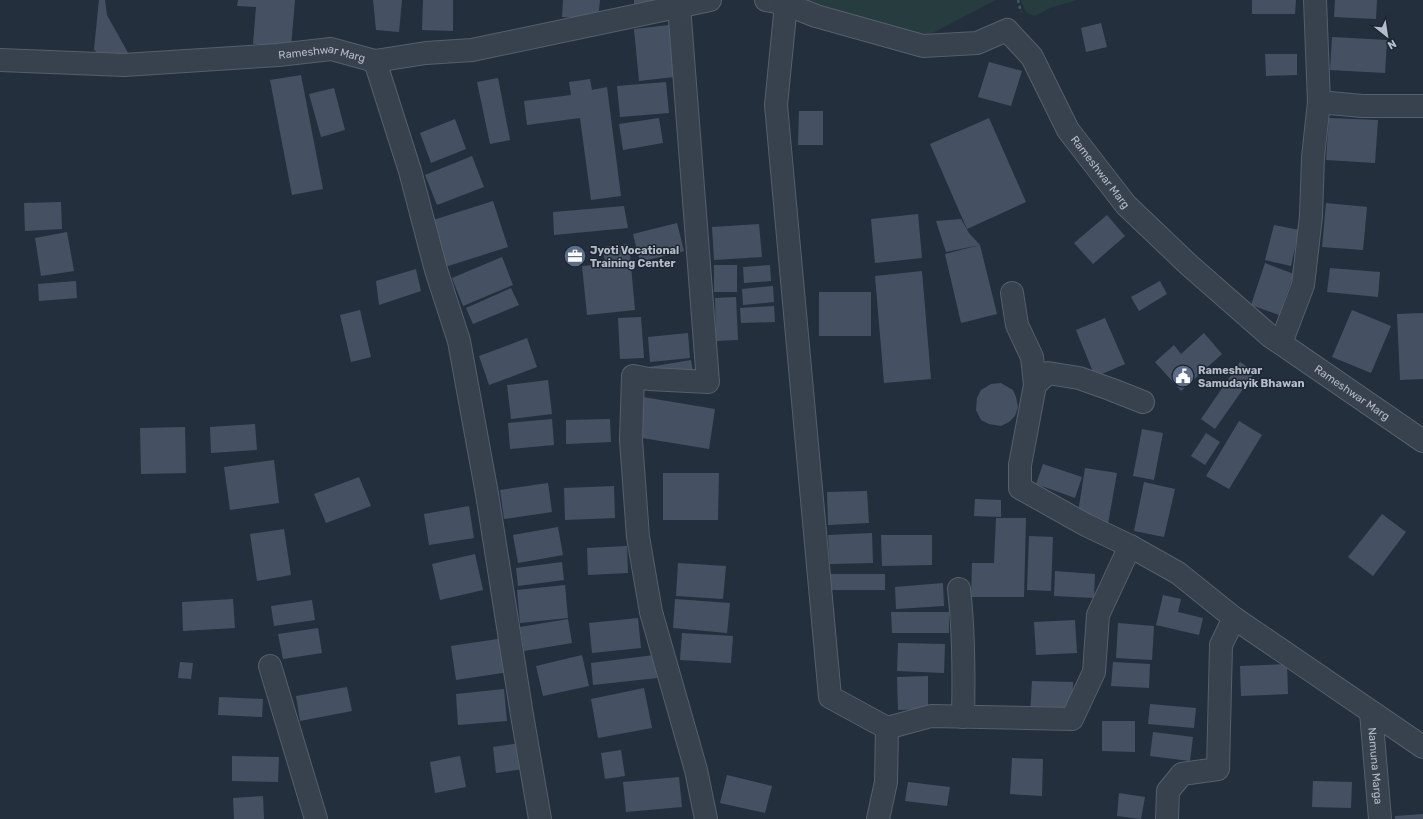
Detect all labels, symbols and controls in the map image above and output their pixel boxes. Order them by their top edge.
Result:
north arrow [1367,16,1407,56]
text: N [1385,37,1398,52]
street label: Rameshwar Marg [278,42,367,65]
street label: Rameshwar Marg [1068,133,1132,211]
office icon: Jyoti Vocational Training Center [562,243,588,269]
place label: Jyoti Vocational Training Center [590,244,679,270]
street label: Rameshwar Marg [1312,362,1392,423]
public building icon: Rameshwar Samudayik Bhawan [1170,363,1196,389]
place label: Rameshwar Samudayik Bhawan [1198,364,1304,390]
street label: Namuna Marga [1365,727,1385,805]

